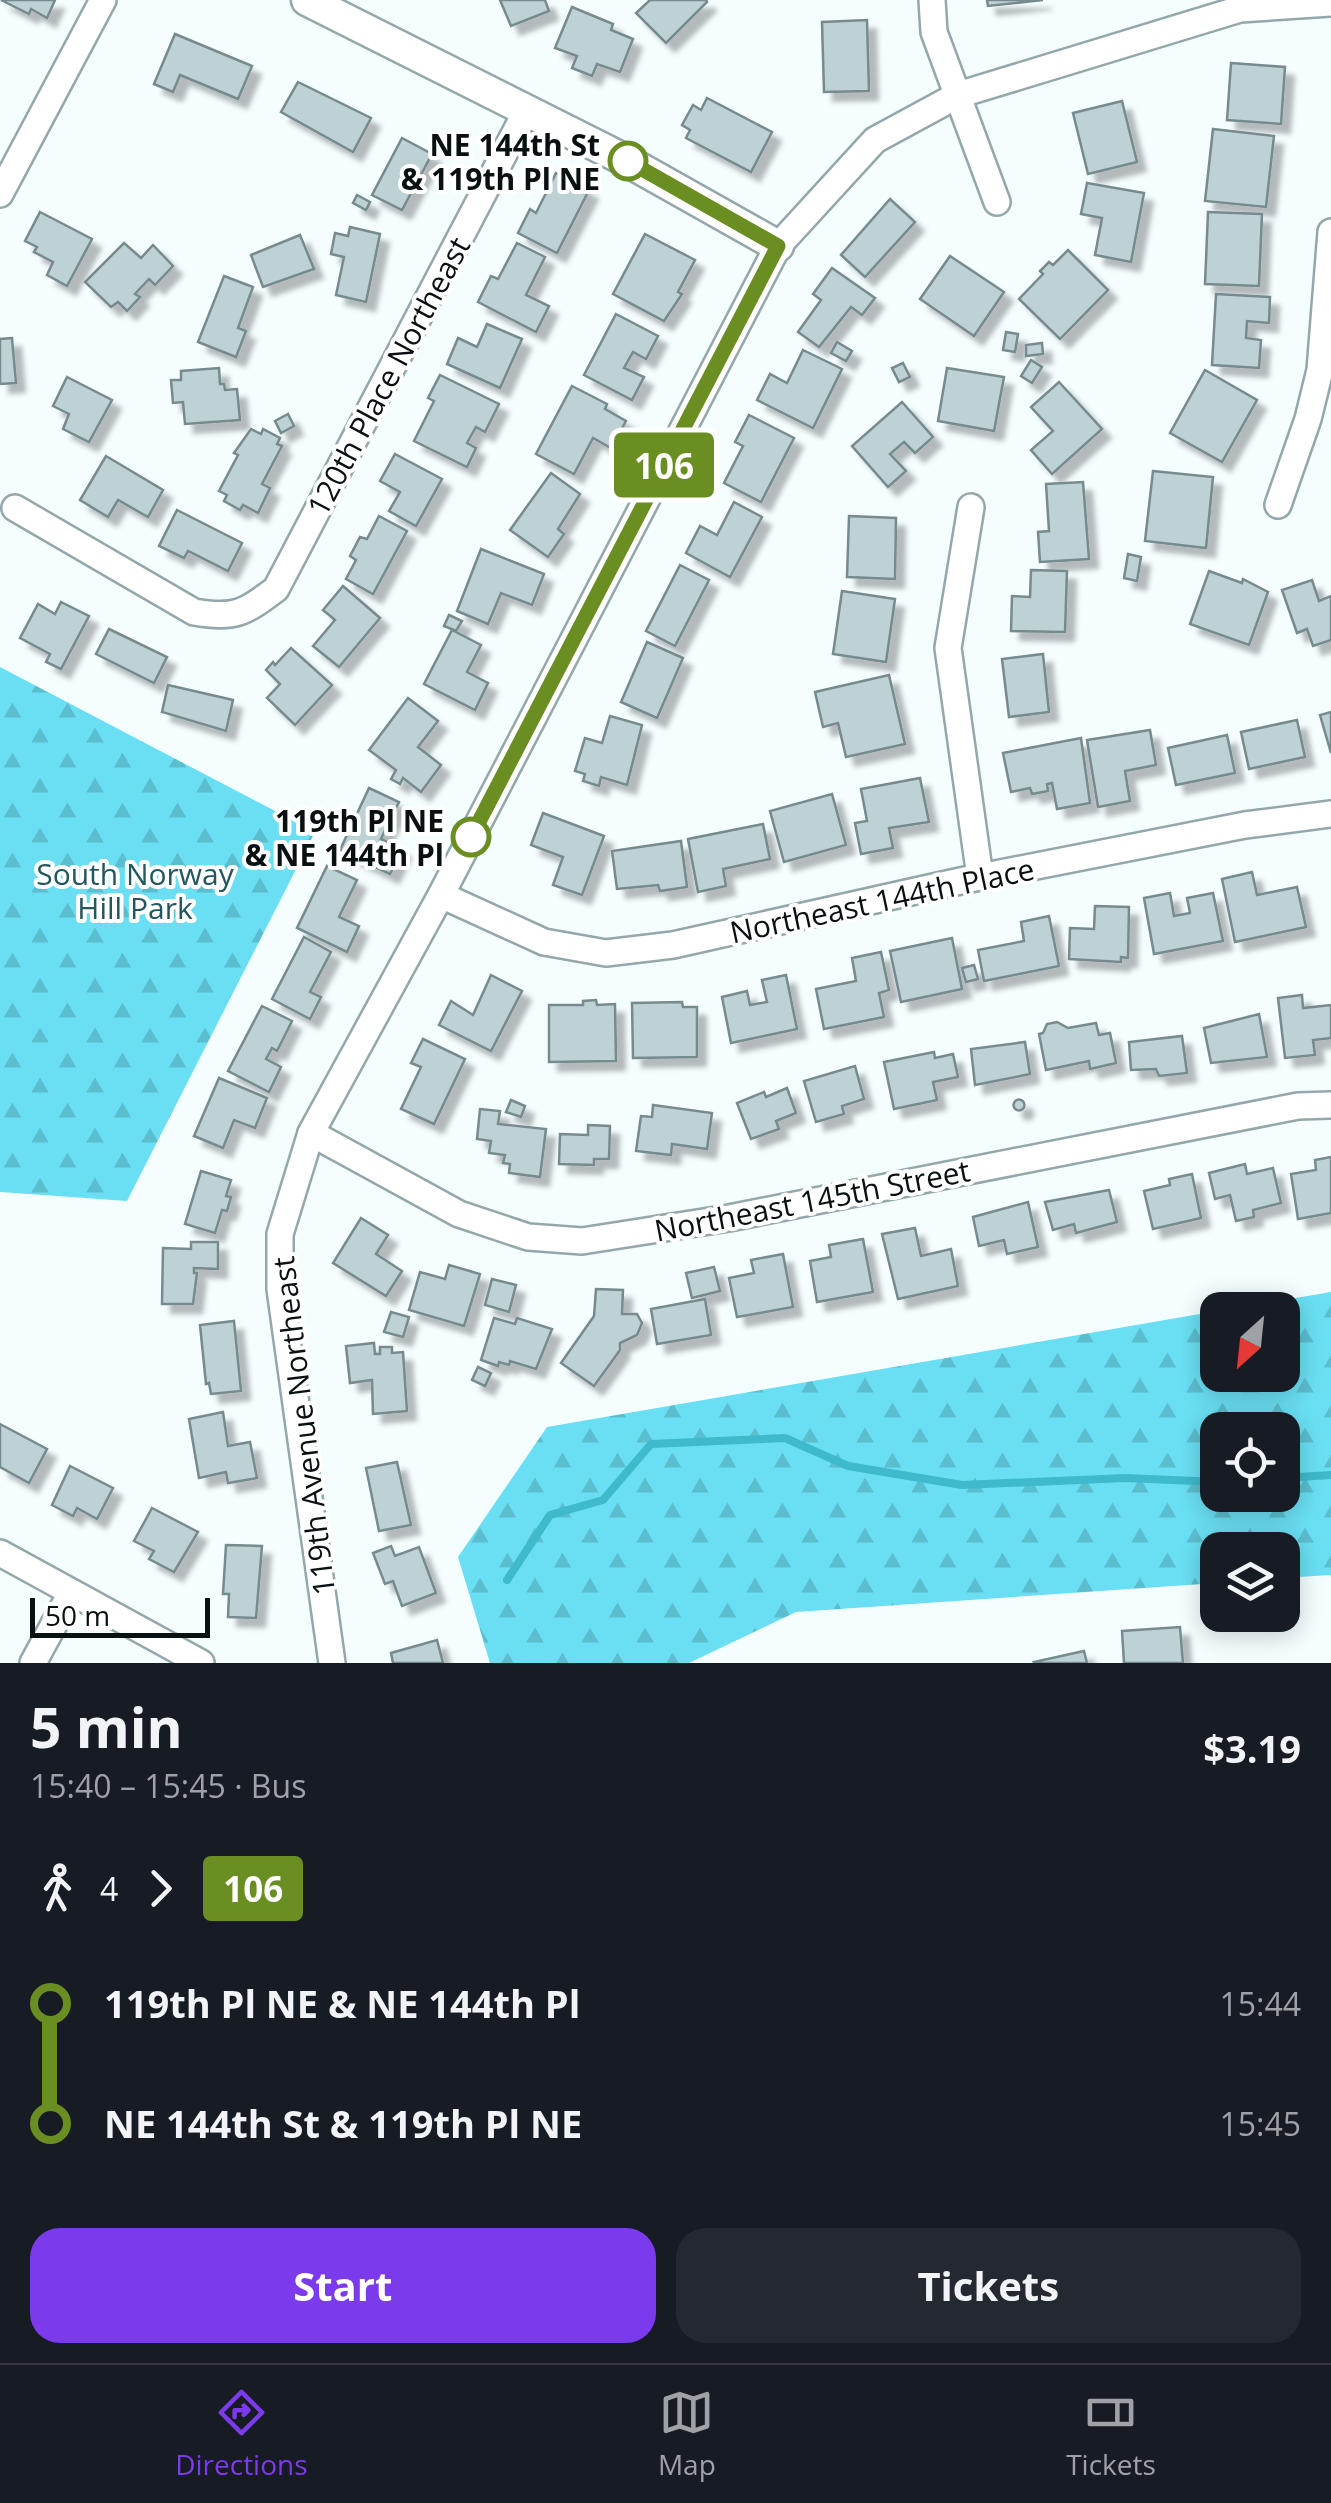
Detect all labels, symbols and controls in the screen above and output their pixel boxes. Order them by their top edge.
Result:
place label: NE 144th St & 119th Pl NE [401,124,600,199]
marker: NE 144th St & 119th Pl NE [609,142,647,180]
street label: 120th Place Northeast [297,229,479,523]
line badge: 106 [606,432,722,498]
text: 106 [634,442,694,489]
place label: 119th Pl NE & NE 144th Pl [245,800,444,875]
marker: 119th Pl NE & NE 144th Pl [452,818,490,856]
street label: Northeast 144th Place [726,848,1038,952]
park label: South Norway Hill Park [36,853,235,928]
street label: Northeast 145th Street [651,1149,973,1251]
street label: 119th Avenue Northeast [262,1254,344,1598]
north arrow [1200,1292,1300,1392]
map controls [1200,1292,1300,1632]
button: locate [1200,1412,1300,1512]
button: layers [1200,1532,1300,1632]
scale bar [30,1593,210,1638]
text: 50 m [45,1596,110,1634]
text: 5 min [30,1689,183,1764]
text: $3.19 [1203,1722,1301,1774]
text: 15:40 – 15:45 · Bus [30,1764,306,1807]
icon: walk [30,1861,85,1916]
icon: forward [133,1861,188,1916]
text: 106 [223,1865,283,1912]
text: 4 [100,1867,118,1910]
text: 119th Pl NE & NE 144th Pl [104,1977,580,2029]
text: 15:44 [1219,1982,1301,2025]
text: NE 144th St & 119th Pl NE [104,2097,582,2149]
text: 15:45 [1219,2102,1301,2145]
button: Start [30,2228,656,2343]
button: Tickets [676,2228,1301,2343]
tab: Directions [175,2385,308,2483]
tab: Map [658,2385,716,2483]
tab: Tickets [1066,2385,1156,2483]

